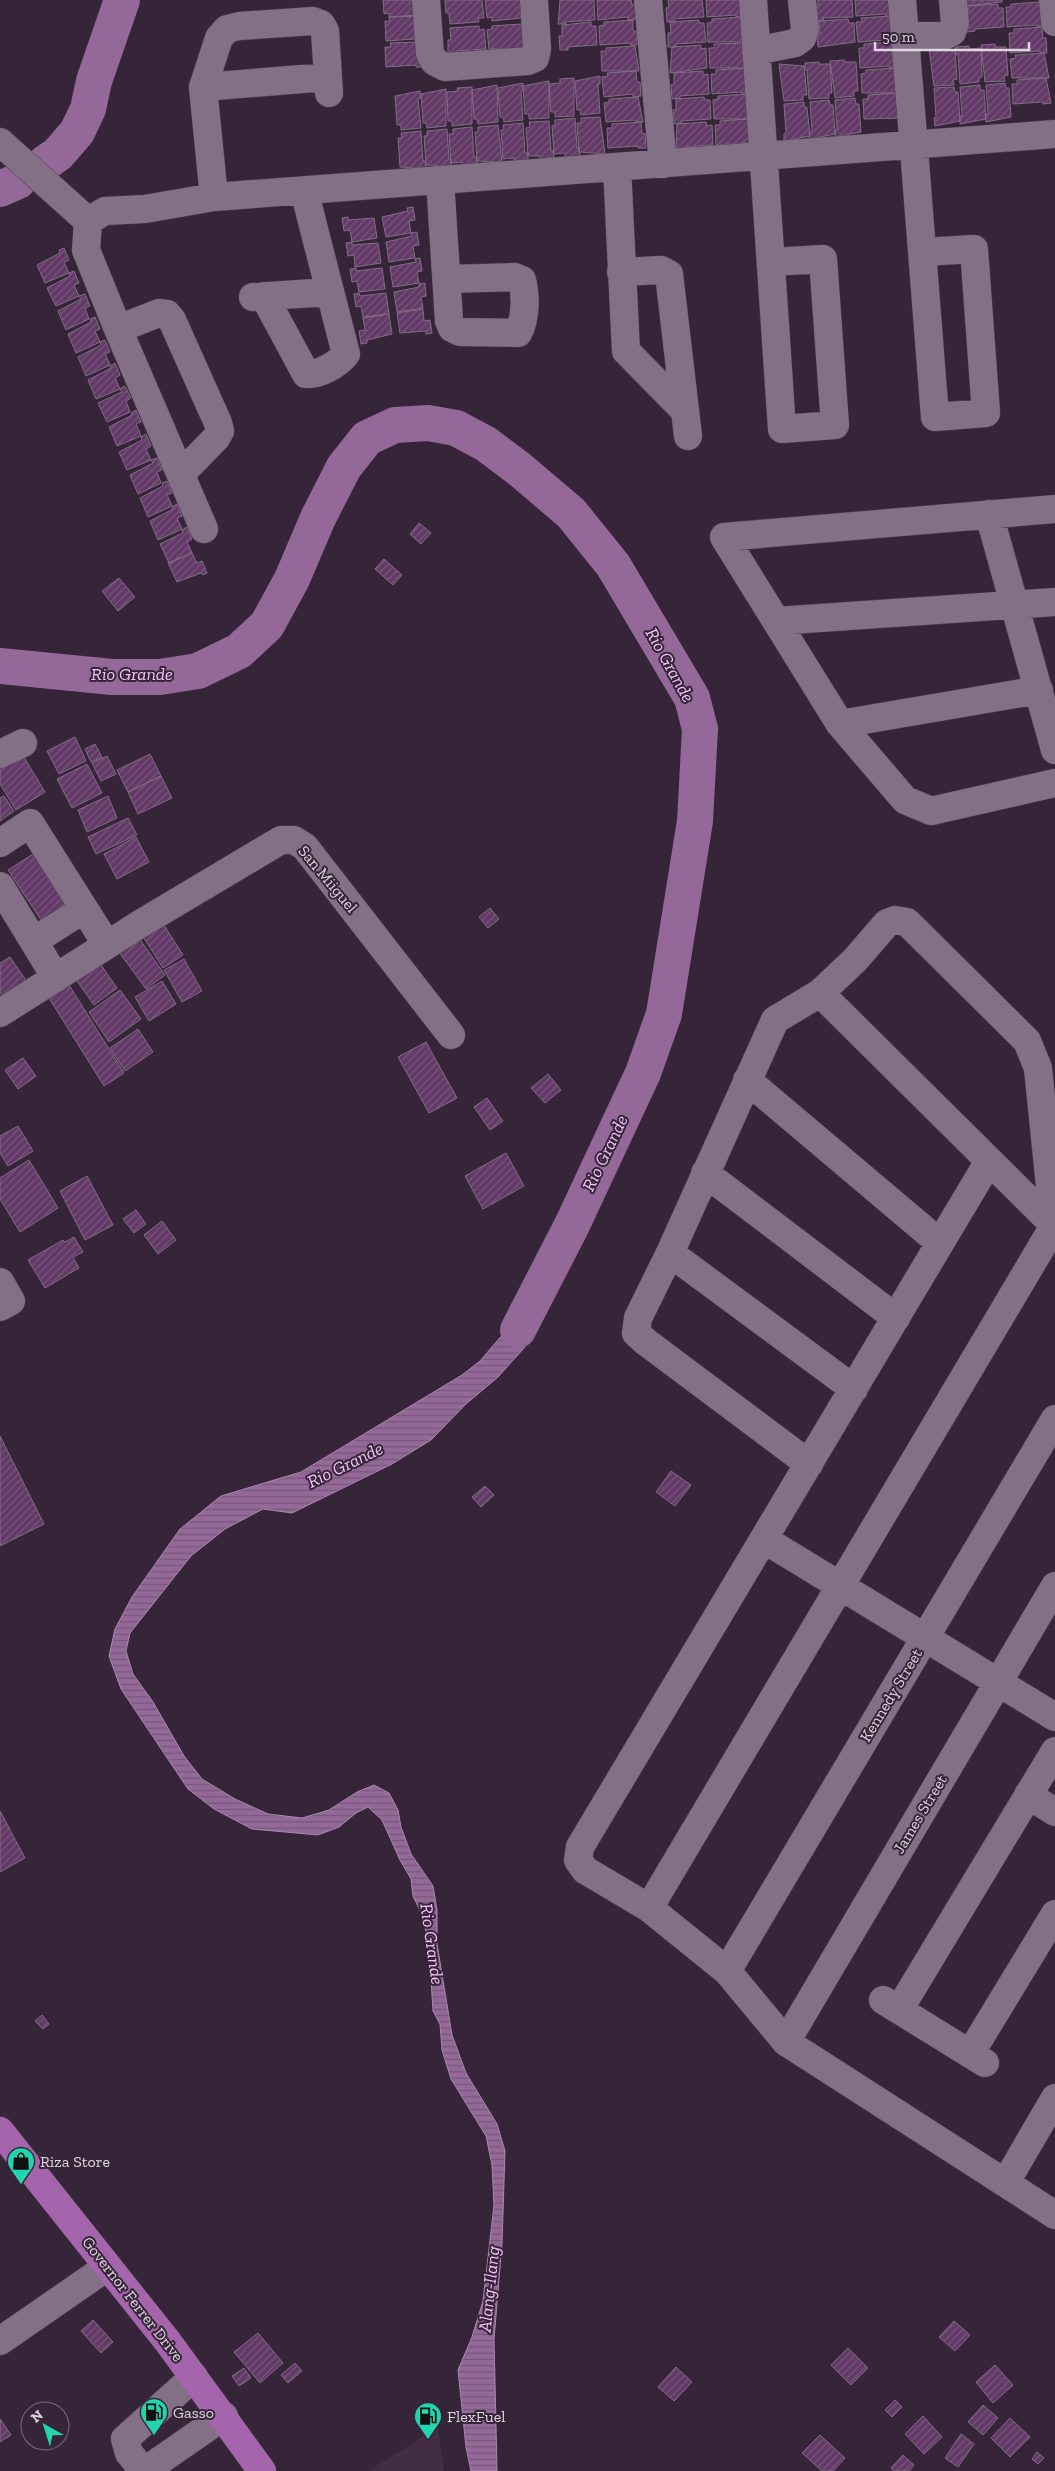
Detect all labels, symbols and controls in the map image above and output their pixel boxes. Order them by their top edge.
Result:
scale bar [875,20,1029,52]
text: 50 m [882,28,915,46]
water label: Rio Grande [641,624,700,706]
water label: Rio Grande [91,663,173,685]
street label: San Miiguel [294,842,362,916]
water label: Rio Grande [577,1111,633,1195]
water label: Rio Grande [303,1437,387,1493]
street label: Kennedy Street [856,1645,926,1745]
street label: James Street [889,1771,951,1857]
water label: Rio Grande [415,1902,449,1986]
shop icon: Riza Store [6,2146,36,2185]
place label: Riza Store [40,2152,110,2171]
street label: Governor Ferrer Drive [78,2233,188,2365]
water label: Alang-Ilang [473,2244,505,2334]
fuel station icon: Gasso [139,2397,169,2436]
north arrow [20,2401,70,2451]
fuel station icon: FlexFuel [413,2401,443,2440]
place label: Gasso [173,2403,214,2422]
text: N [28,2406,47,2426]
place label: FlexFuel [447,2407,505,2426]

